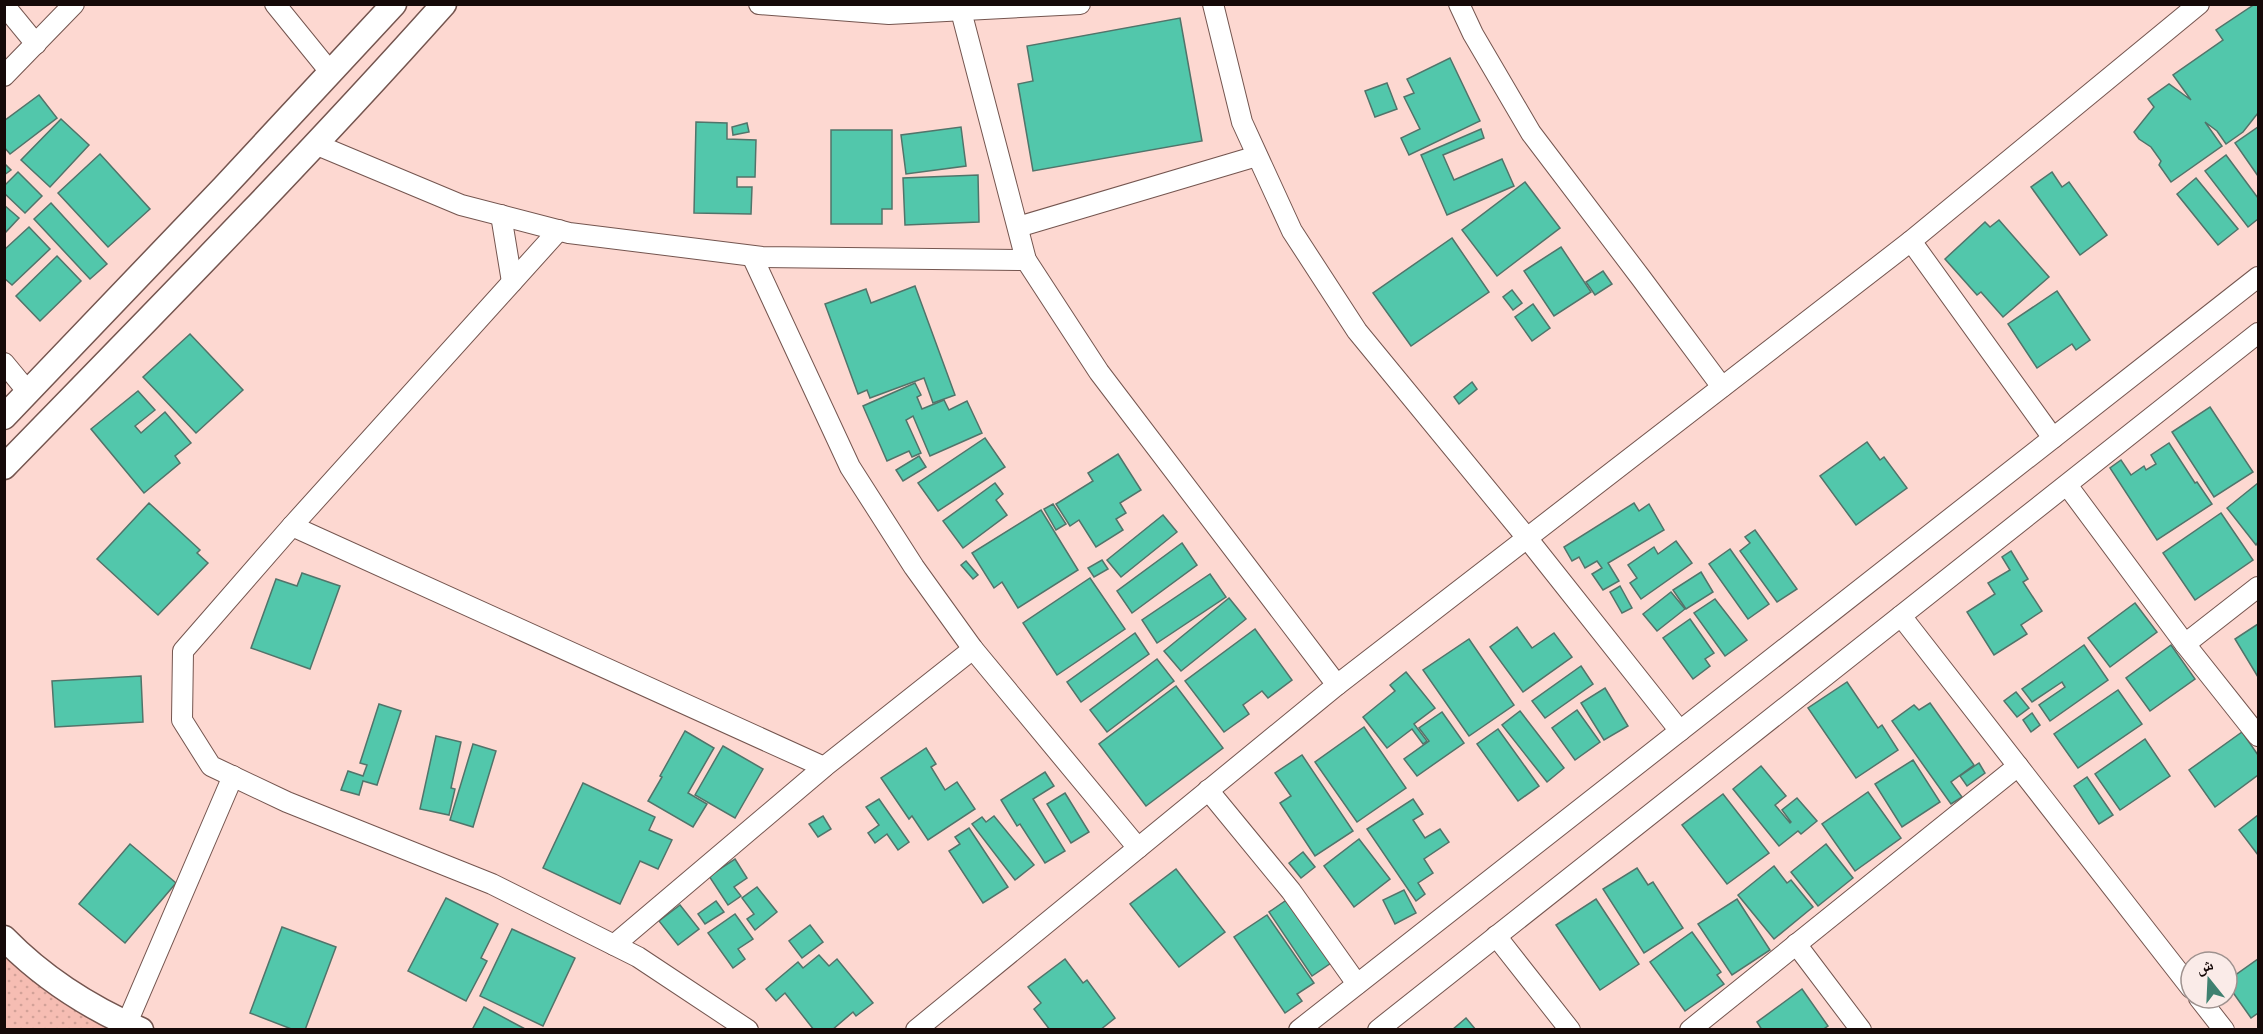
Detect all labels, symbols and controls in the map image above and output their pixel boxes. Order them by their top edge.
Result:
north arrow [2179,950,2239,1010]
text: ش [2194,955,2216,978]

